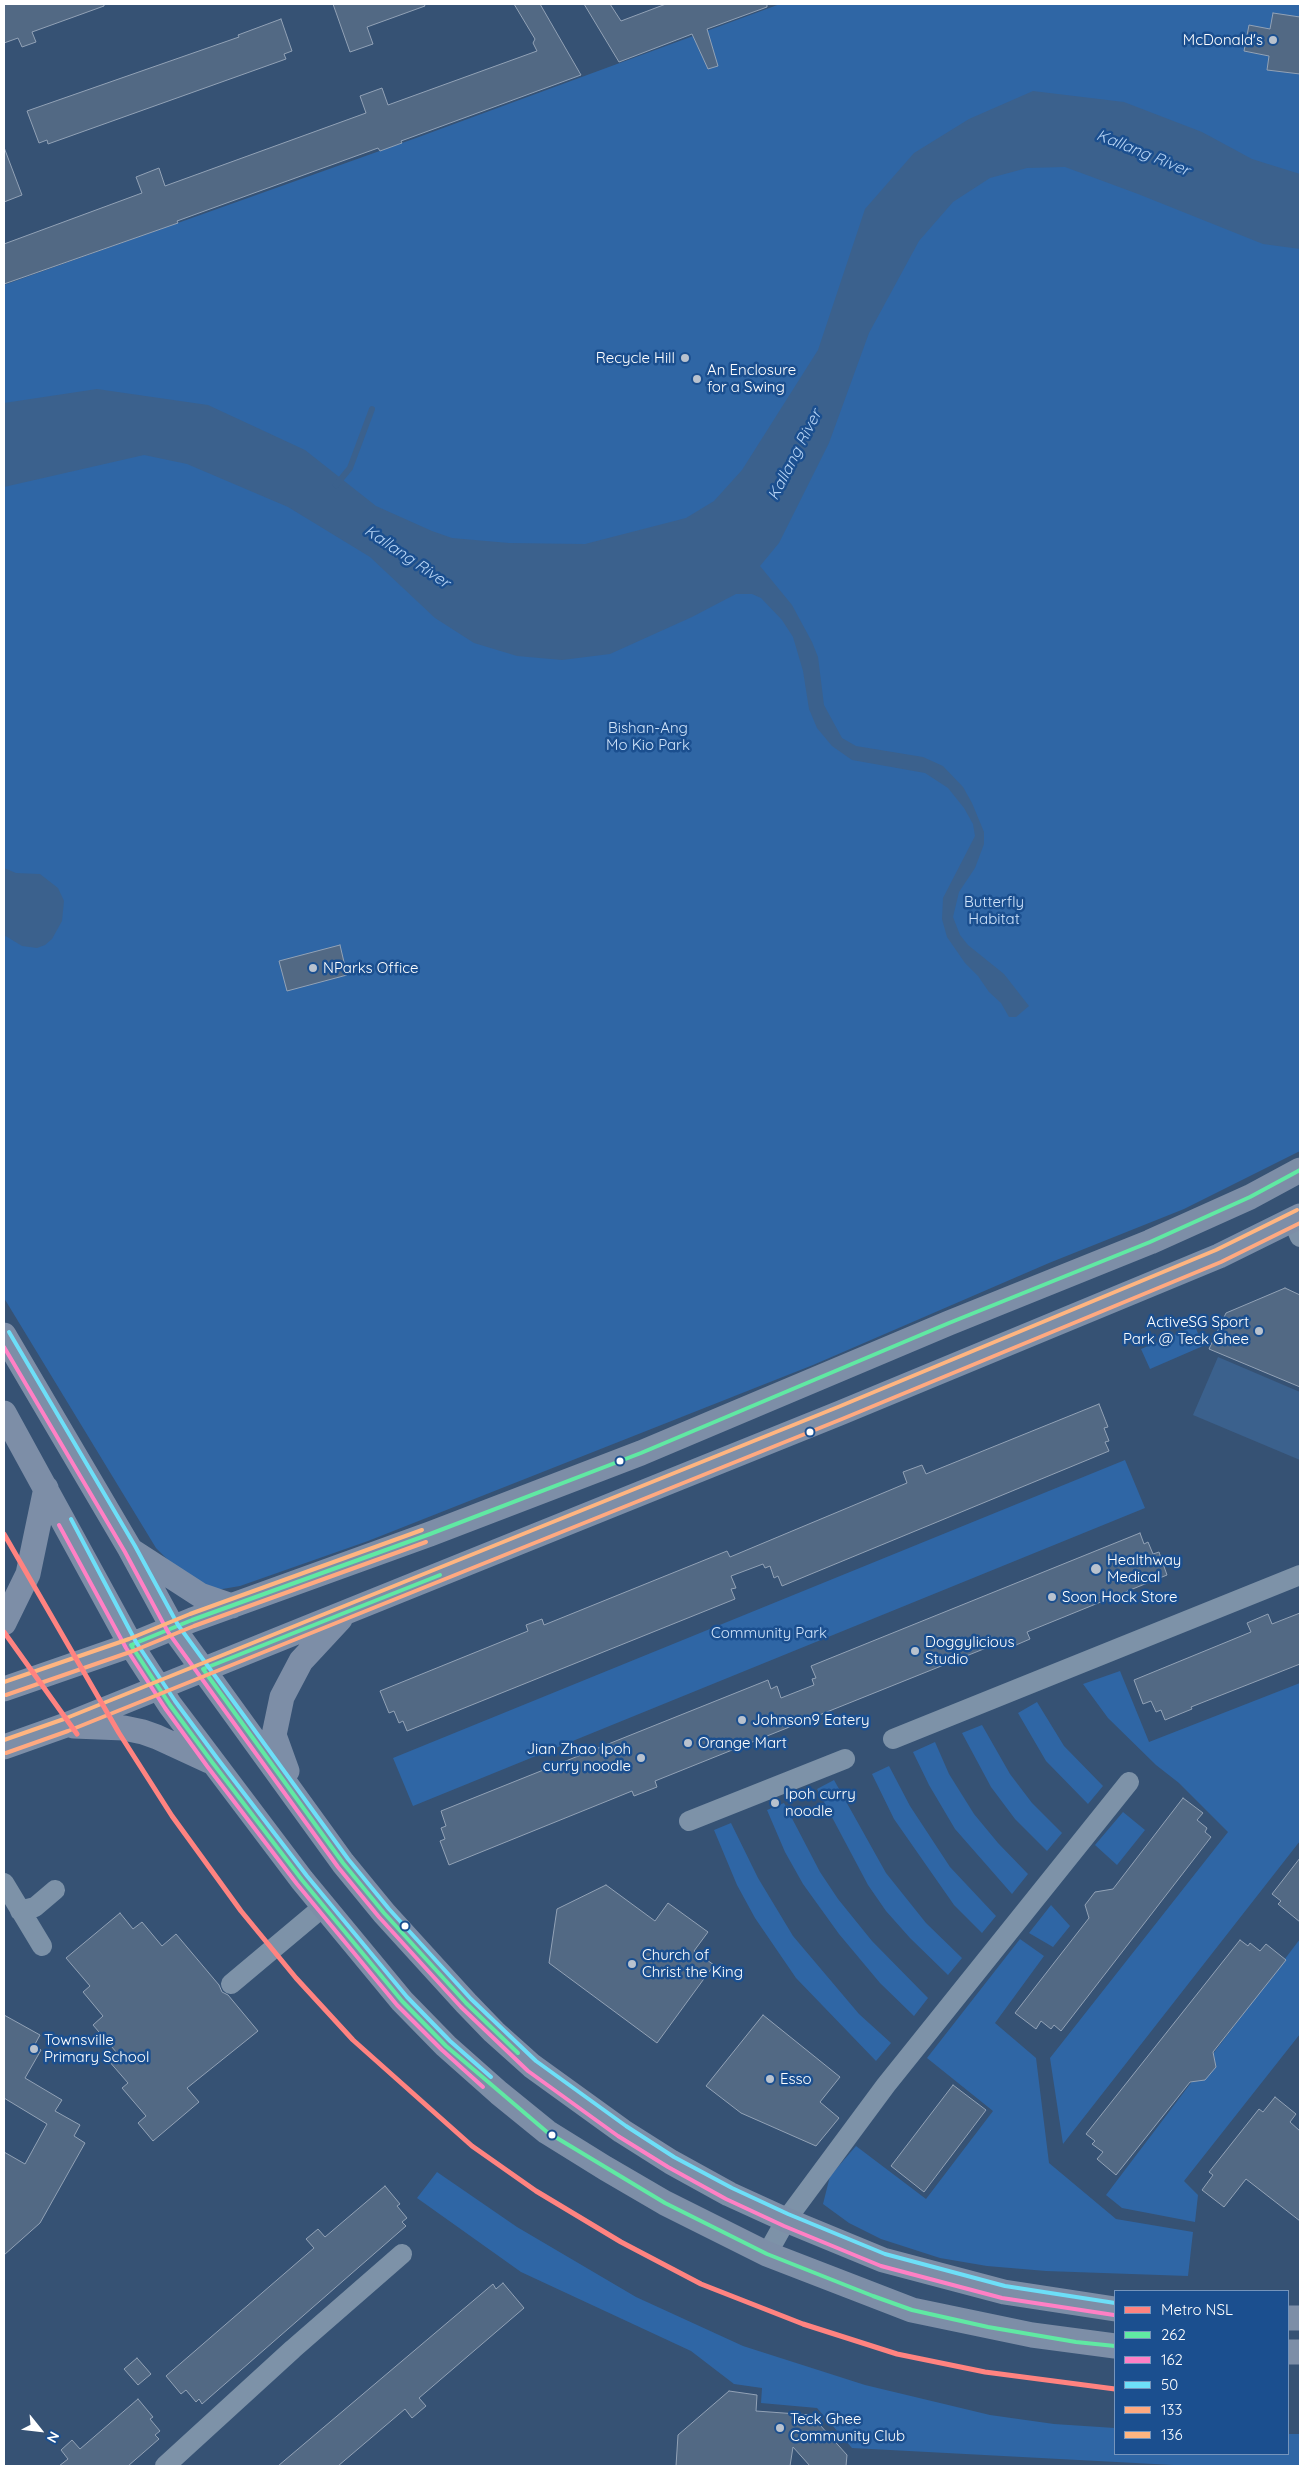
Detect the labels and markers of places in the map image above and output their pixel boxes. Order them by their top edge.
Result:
place label: McDonald's [1183,31,1263,49]
marker: McDonald's [1267,34,1279,46]
place label: Recycle Hill [596,349,675,367]
marker: Recycle Hill [679,352,691,364]
place label: An Enclosure for a Swing [707,361,796,396]
marker: An Enclosure for a Swing [691,373,703,385]
place label: NParks Office [323,959,418,977]
marker: NParks Office [307,962,319,974]
place label: ActiveSG Sport Park @ Teck Ghee [1123,1313,1249,1348]
marker: ActiveSG Sport Park @ Teck Ghee [1253,1325,1265,1337]
unlabelled marker [805,1427,815,1437]
unlabelled marker [615,1456,625,1466]
place label: Healthway Medical [1107,1551,1181,1586]
marker: Healthway Medical [1089,1562,1103,1576]
place label: Soon Hock Store [1062,1588,1177,1606]
marker: Soon Hock Store [1046,1591,1058,1603]
place label: Doggylicious Studio [925,1633,1014,1668]
marker: Doggylicious Studio [909,1645,921,1657]
place label: Johnson9 Eatery [752,1711,869,1729]
marker: Johnson9 Eatery [736,1714,748,1726]
place label: Orange Mart [698,1734,787,1752]
marker: Orange Mart [682,1737,694,1749]
place label: Jian Zhao Ipoh curry noodle [527,1740,631,1775]
marker: Jian Zhao Ipoh curry noodle [635,1752,647,1764]
place label: Ipoh curry noodle [785,1785,856,1820]
marker: Ipoh curry noodle [769,1797,781,1809]
unlabelled marker [400,1921,410,1931]
place label: Church of Christ the King [642,1946,743,1981]
marker: Church of Christ the King [626,1958,638,1970]
place label: Townsville Primary School [44,2031,149,2066]
marker: Townsville Primary School [28,2043,40,2055]
place label: Esso [780,2070,812,2088]
marker: Esso [764,2073,776,2085]
unlabelled marker [547,2130,557,2140]
place label: Teck Ghee Community Club [790,2410,905,2445]
marker: Teck Ghee Community Club [774,2422,786,2434]

